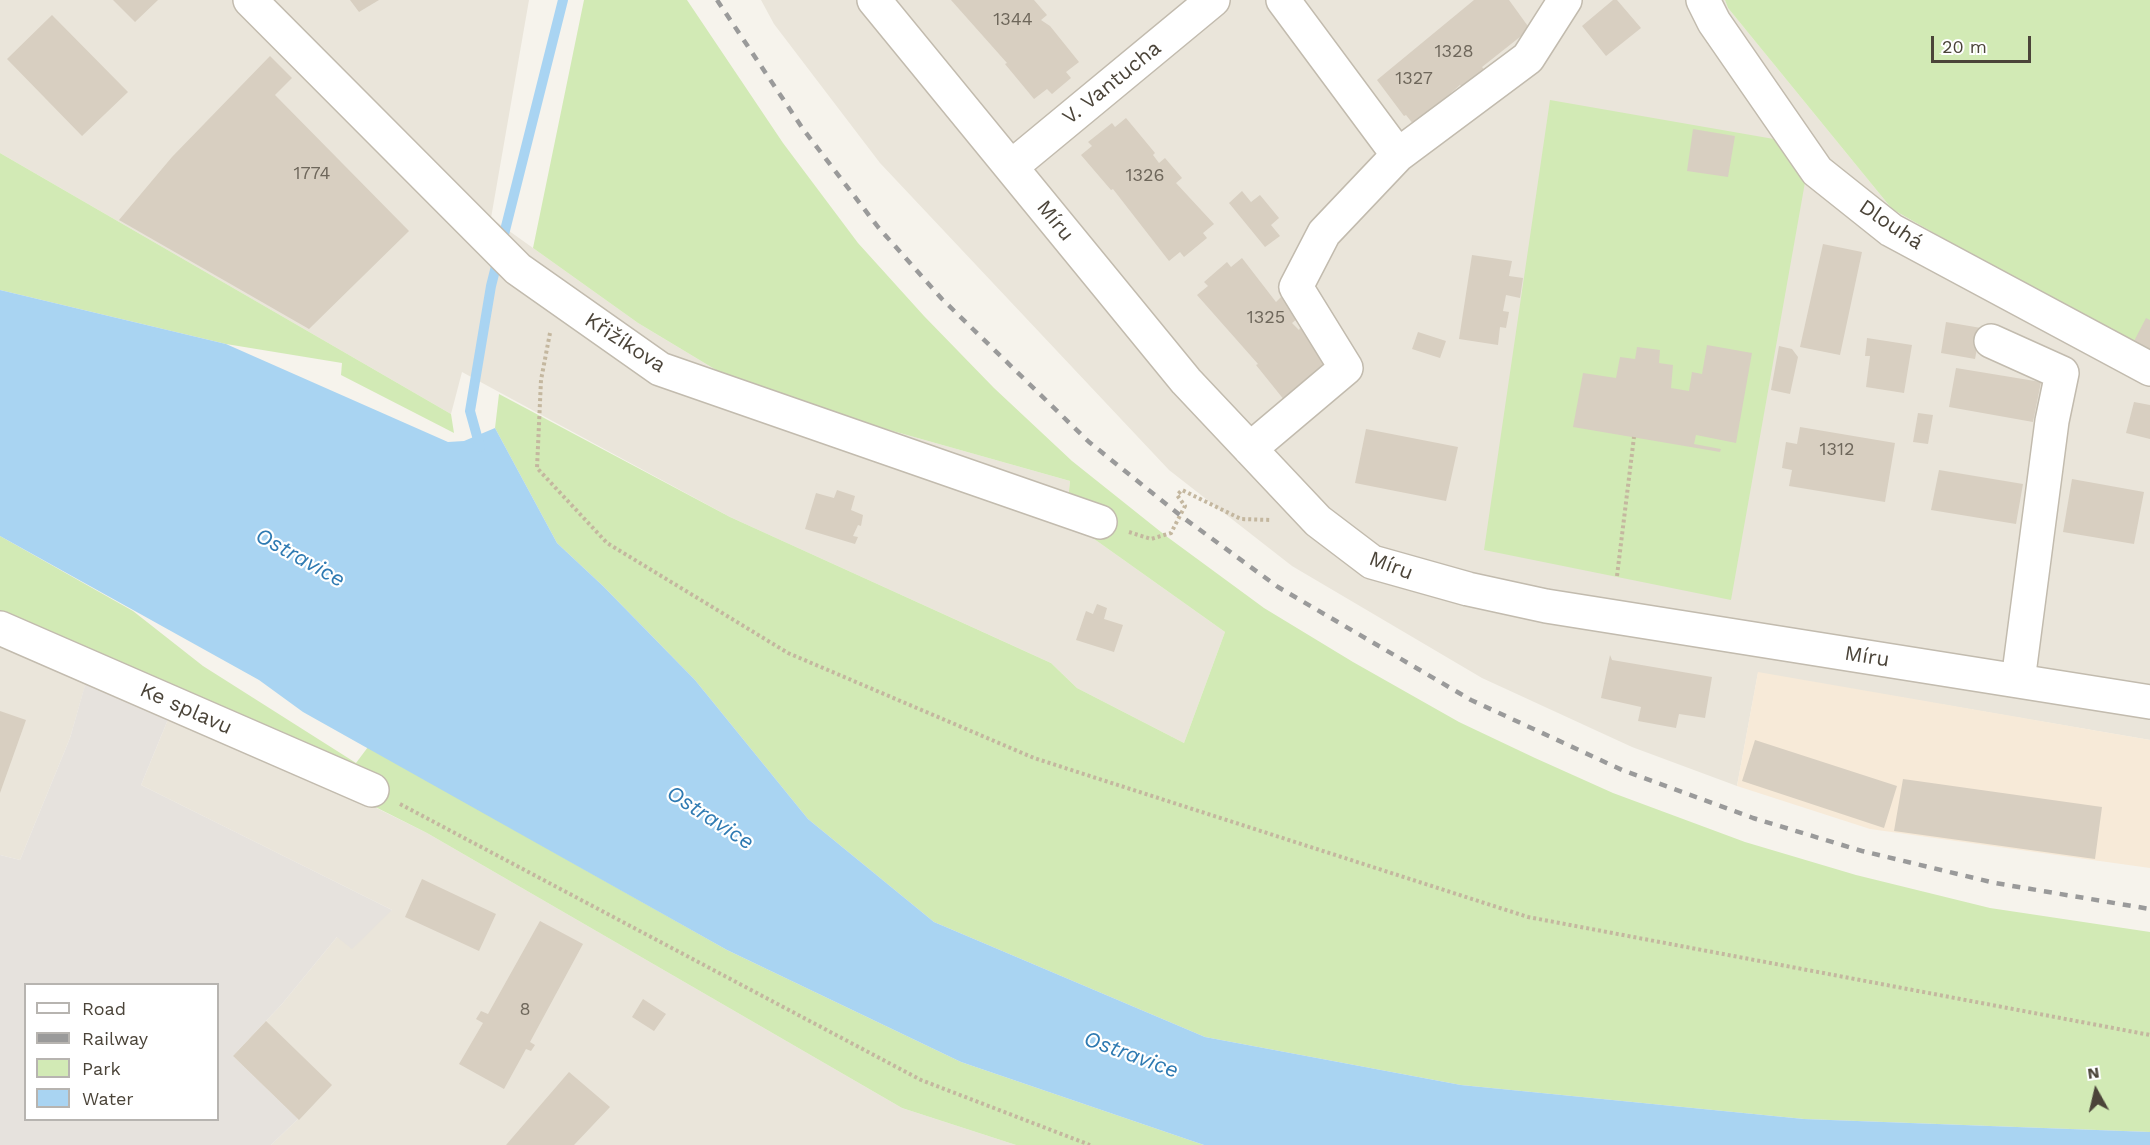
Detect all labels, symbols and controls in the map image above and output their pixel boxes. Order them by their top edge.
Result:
house number: 1344 [993,9,1033,31]
scale bar [1934,24,2034,62]
street label: V. Vantucha [1058,36,1166,130]
text: 20 m [1942,36,1987,57]
house number: 1328 [1434,41,1474,63]
house number: 1327 [1395,68,1433,90]
house number: 1774 [293,163,331,185]
house number: 1326 [1126,165,1164,187]
street label: Dlouhá [1854,194,1928,256]
street label: Míru [1031,196,1079,246]
house number: 1325 [1247,307,1285,329]
street label: Křižíkova [580,308,670,378]
house number: 1312 [1819,439,1855,461]
water label: Ostravice [250,522,350,594]
street label: Míru [1365,546,1417,586]
street label: Míru [1843,641,1891,673]
street label: Ke splavu [136,678,236,740]
water label: Ostravice [661,780,759,856]
legend [24,983,219,1121]
text: Road [82,998,126,1019]
house number: 8 [519,999,531,1021]
water label: Ostravice [1080,1026,1182,1084]
text: Railway [82,1028,148,1049]
text: Park [82,1058,121,1079]
north arrow [2066,1061,2126,1121]
text: N [2086,1062,2101,1083]
text: Water [82,1088,134,1109]

